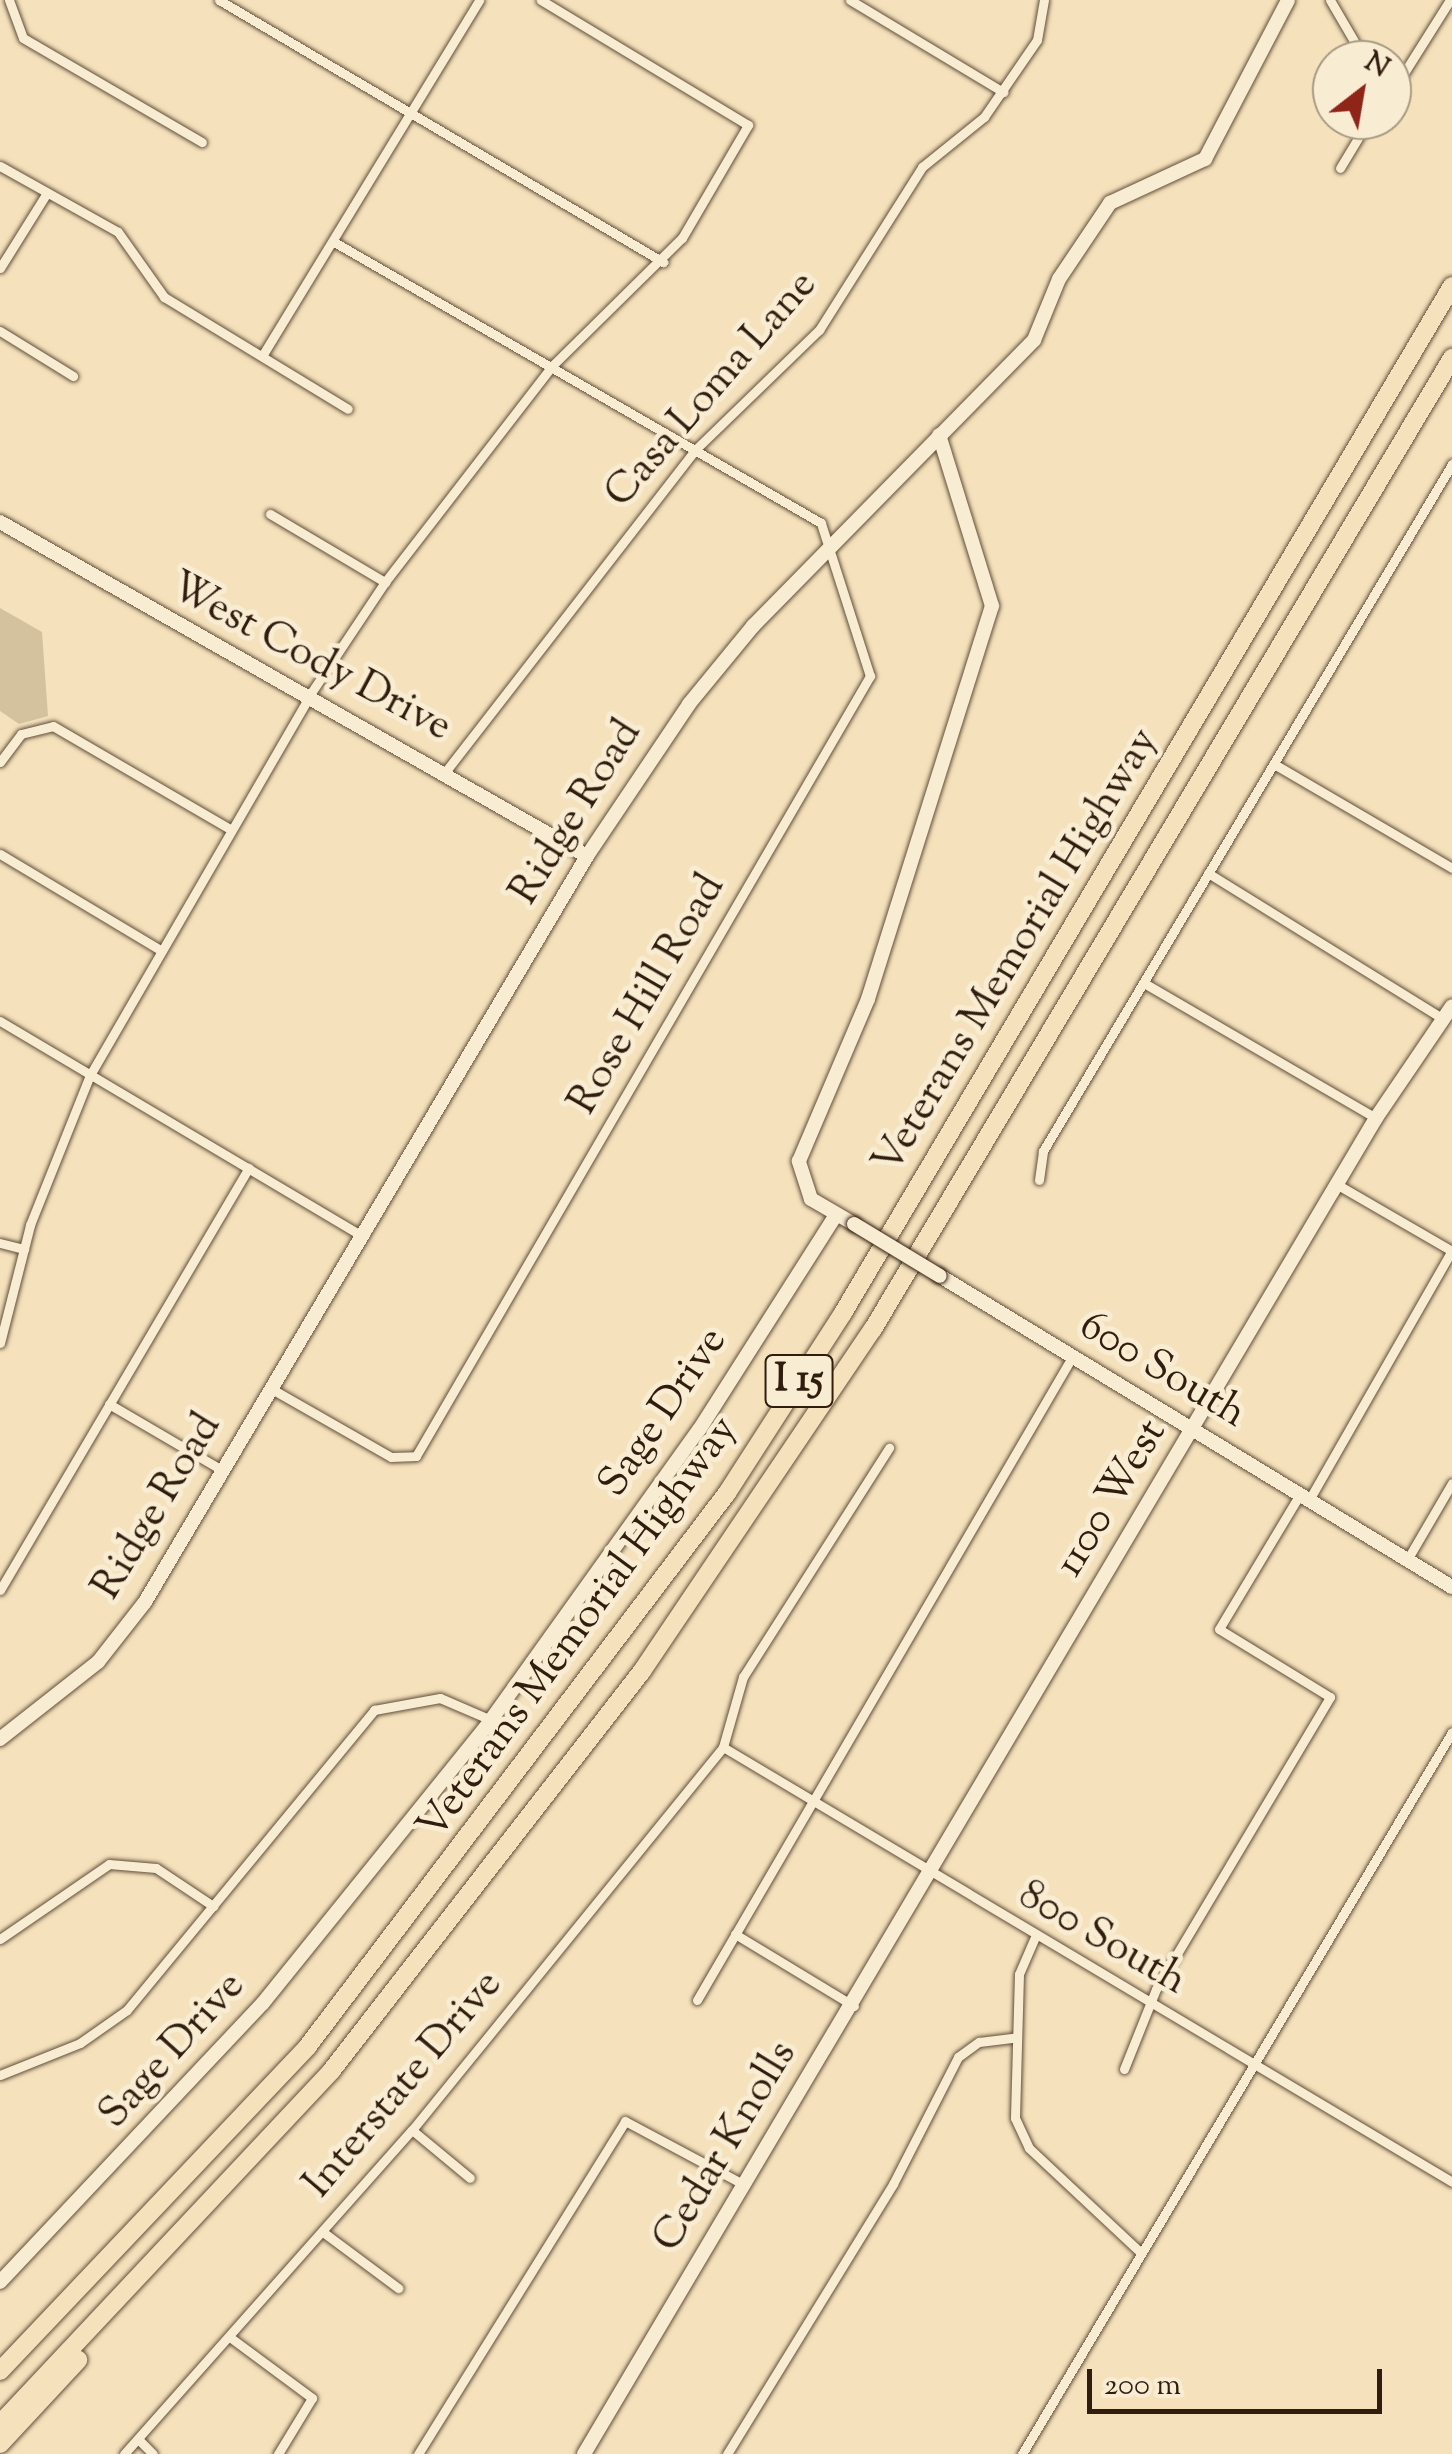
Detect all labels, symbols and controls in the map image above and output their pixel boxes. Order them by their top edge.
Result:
north arrow [1312,40,1412,140]
text: N [1357,43,1396,89]
street label: Casa Loma Lane [595,261,829,519]
street label: West Cody Drive [161,563,459,753]
street label: Ridge Road [500,711,654,915]
street label: Veterans Memorial Highway [864,720,1170,1184]
street label: Rose Hill Road [559,866,737,1124]
street label: 600 South [1070,1302,1254,1440]
street label: Sage Drive [589,1319,739,1507]
road number: I 15 [764,1346,834,1416]
street label: Ridge Road [83,1405,233,1609]
street label: Veterans Memorial Highway [408,1407,750,1851]
street label: 1100 West [1045,1411,1179,1587]
street label: 800 South [1009,1871,1195,2007]
street label: Interstate Drive [294,1961,514,2209]
street label: Sage Drive [89,1962,257,2140]
street label: Cedar Knolls [643,2032,809,2262]
scale bar [1092,2349,1387,2411]
text: 200 m [1104,2365,1181,2408]

